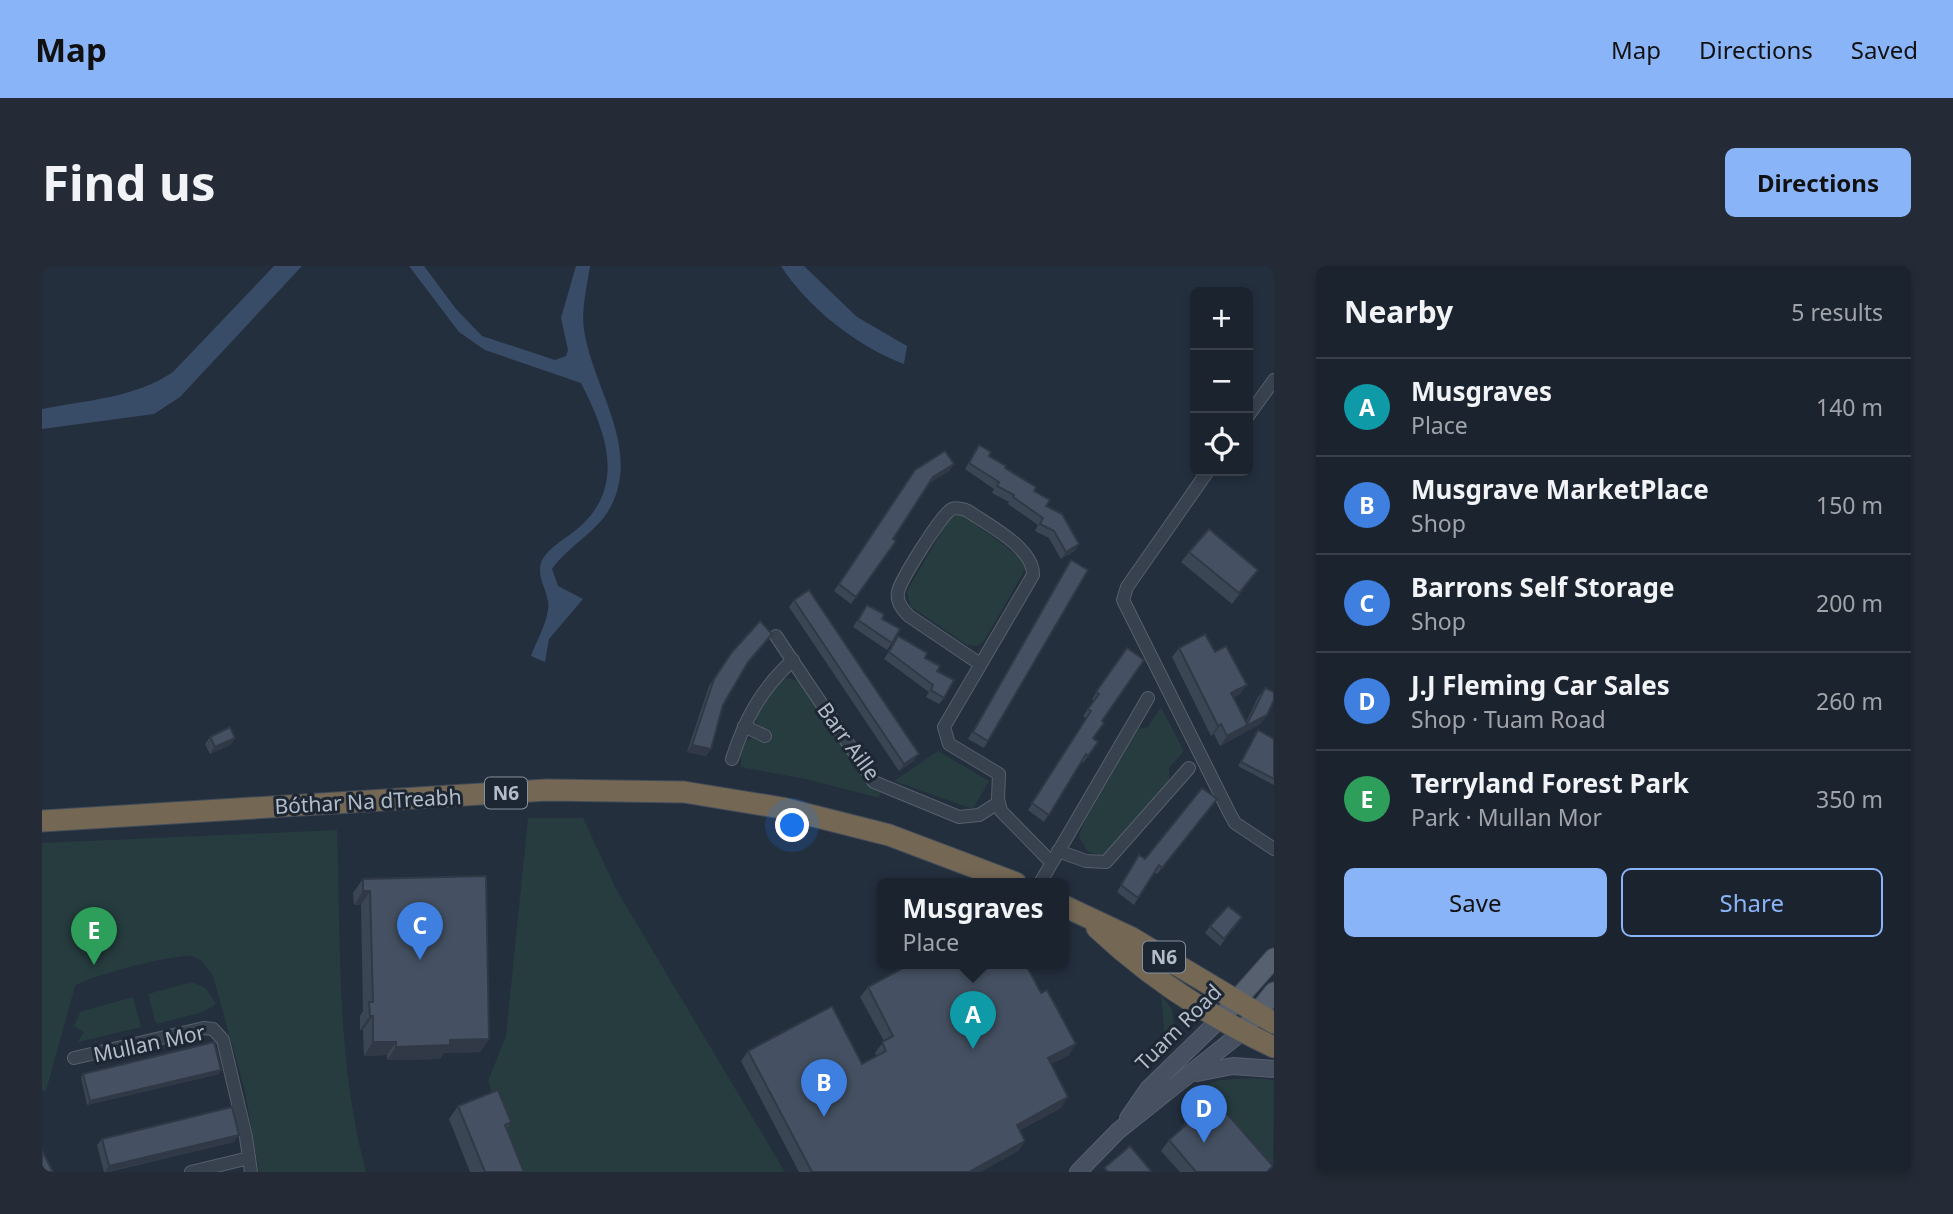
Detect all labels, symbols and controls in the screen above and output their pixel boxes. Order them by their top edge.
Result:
text: Map [35,27,107,72]
text: Map [1611,33,1661,66]
text: Directions [1699,33,1813,66]
text: Saved [1851,33,1918,66]
button: Directions [1725,148,1911,217]
text: Find us [42,149,216,215]
map controls [1190,287,1253,476]
button: + [1190,287,1253,350]
text: Nearby [1344,291,1453,332]
text: 5 results [1791,296,1883,328]
button: − [1190,350,1253,413]
text: Musgraves [1411,373,1552,409]
text: A [1359,391,1375,423]
text: 140 m [1816,391,1883,423]
text: Place [1411,409,1468,441]
button: locate [1190,413,1253,476]
text: Musgrave MarketPlace [1411,471,1709,507]
text: B [1359,489,1375,521]
text: 150 m [1816,489,1883,521]
text: Shop [1411,507,1466,539]
text: Barrons Self Storage [1411,569,1674,605]
text: C [1360,587,1374,619]
text: 200 m [1816,587,1883,619]
text: Shop [1411,605,1466,637]
text: J.J Fleming Car Sales [1411,667,1670,703]
text: D [1359,685,1375,717]
text: 260 m [1816,685,1883,717]
street label: Barr Aille [811,696,887,786]
text: Shop · Tuam Road [1411,703,1606,735]
text: Terryland Forest Park [1411,765,1689,801]
road number: N6 [485,778,527,808]
street label: Bóthar Na dTreabh [274,782,462,820]
text: E [1361,783,1373,815]
text: 350 m [1816,783,1883,815]
text: Park · Mullan Mor [1411,801,1602,833]
your location [775,808,809,842]
button: Save [1344,868,1607,937]
button: Share [1621,868,1883,937]
popup [877,878,1069,969]
text: Musgraves [903,890,1044,926]
pin: C [397,902,443,960]
pin: E [71,907,117,965]
text: Place [903,926,959,958]
road number: N6 [1143,942,1185,972]
street label: Tuam Road [1129,978,1227,1076]
pin: A [950,991,996,1049]
street label: Mullan Mor [91,1017,208,1068]
pin: B [801,1059,847,1117]
pin: D [1181,1085,1227,1143]

